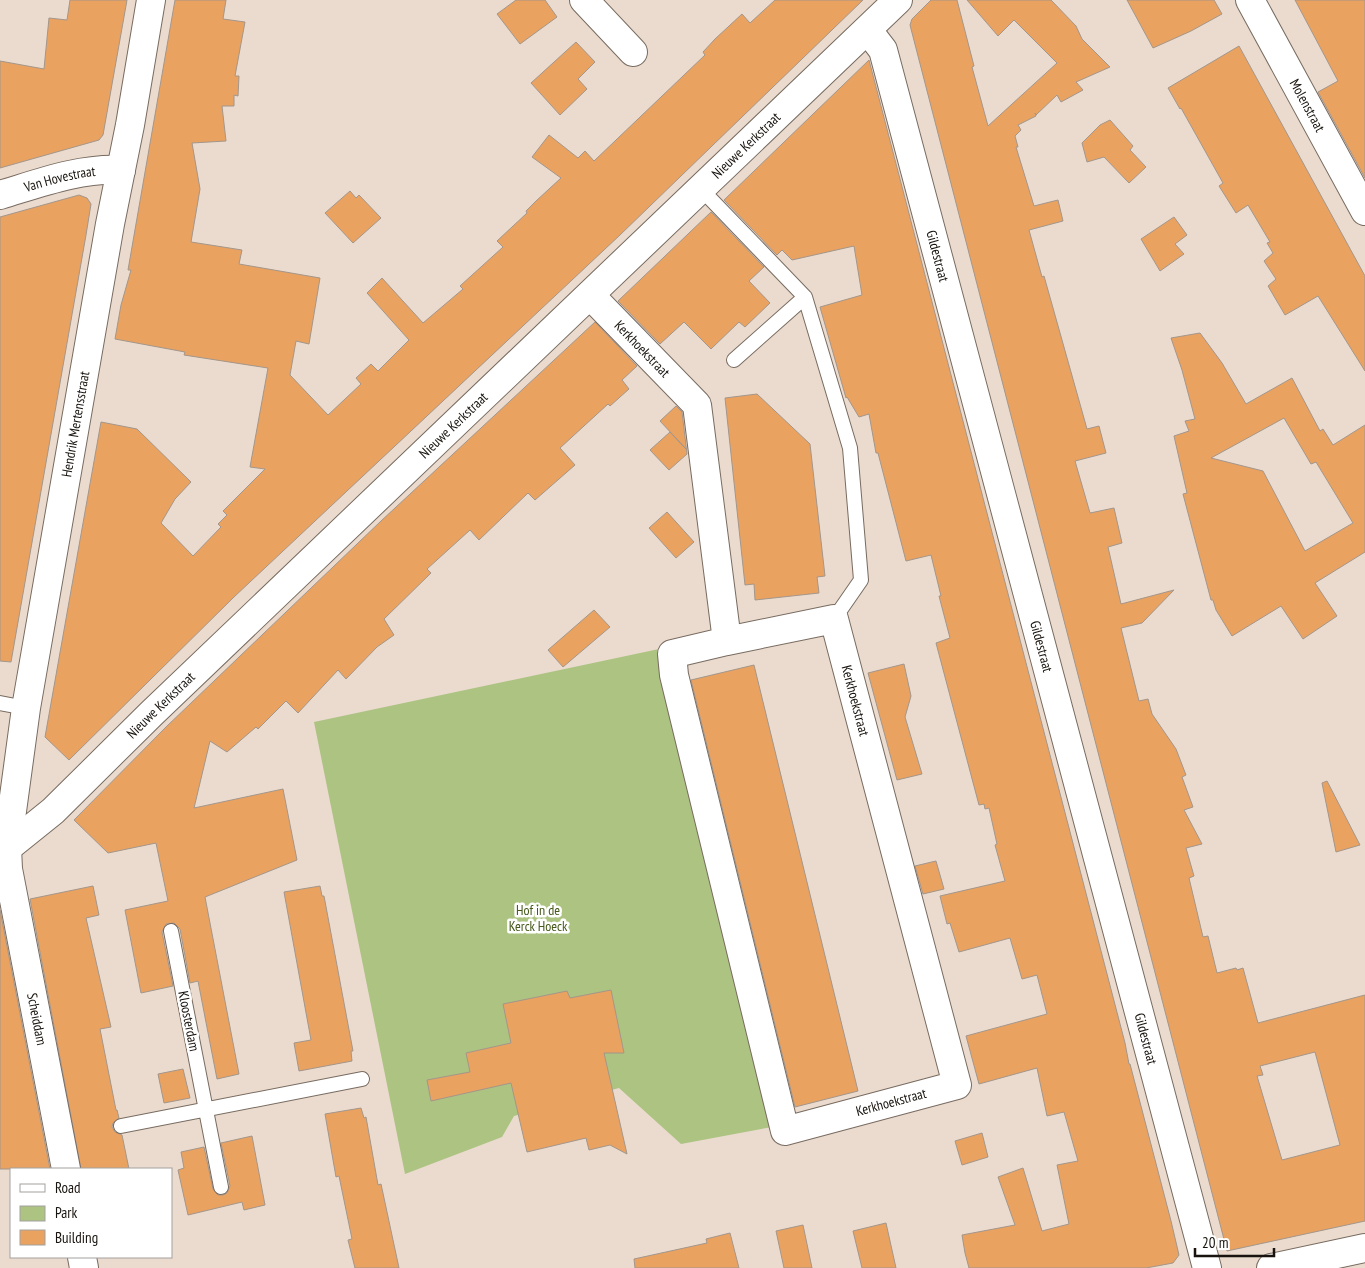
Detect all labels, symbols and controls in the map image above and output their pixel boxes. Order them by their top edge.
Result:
street label: Molenstraat [1286,76,1329,135]
street label: Nieuwe Kerkstraat [708,108,784,182]
street label: Van Hovestraat [21,162,96,196]
street label: Gildestraat [922,228,953,284]
street label: Kerkhoekstraat [611,317,674,381]
street label: Hendrik Mertensstraat [57,370,93,479]
street label: Nieuwe Kerkstraat [415,388,491,462]
street label: Gildestraat [1026,619,1057,674]
street label: Kerkhoekstraat [838,663,874,738]
street label: Nieuwe Kerkstraat [123,668,199,742]
park label: Hof in de Kerck Hoeck [509,901,568,935]
street label: Kloosterdam [174,989,204,1053]
street label: Scheiddam [23,991,51,1047]
street label: Gildestraat [1131,1011,1162,1067]
street label: Kerkhoekstraat [854,1084,928,1120]
legend [10,1168,172,1258]
text: Road [55,1178,81,1197]
text: Park [55,1203,77,1222]
scale bar [1195,1226,1274,1258]
text: Building [55,1228,98,1247]
text: 20 m [1202,1233,1228,1252]

